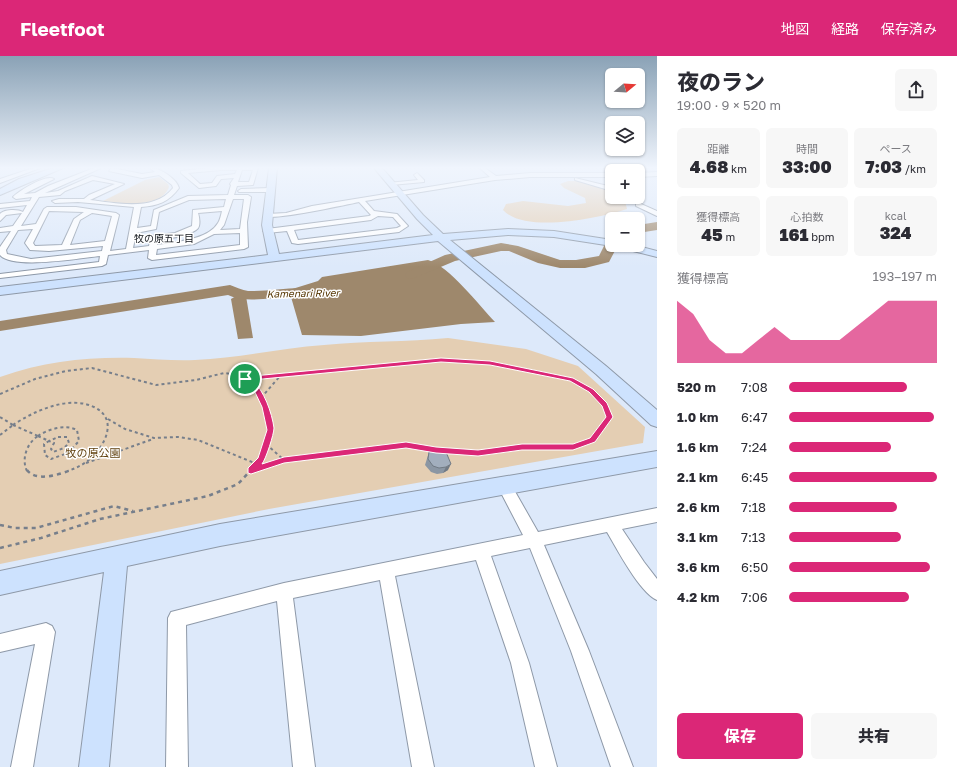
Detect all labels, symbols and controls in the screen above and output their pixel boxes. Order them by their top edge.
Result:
text: Fleetfoot [20,17,105,40]
text: 地図 [781,20,809,37]
text: 経路 [831,20,859,37]
text: 保存済み [881,20,937,37]
north arrow [605,68,645,108]
map controls [605,68,645,252]
text: 夜のラン [677,68,765,95]
button: share [895,69,937,111]
text: 19:00 · 9 × 520 m [677,97,781,113]
button: layers [605,116,645,156]
text: 距離 [707,142,729,155]
text: 時間 [796,142,818,155]
text: ペース [879,142,912,155]
text: 4.68 [690,156,728,177]
text: 33:00 [782,156,832,177]
text: 7:03 [865,156,902,177]
text: km [728,162,747,175]
text: /km [902,162,926,175]
button: + [605,164,645,204]
text: kcal [885,209,907,222]
text: 獲得標高 [696,210,740,223]
text: 心拍数 [790,210,823,223]
button: − [605,212,645,252]
text: 324 [880,222,912,243]
text: 45 [701,224,723,245]
text: 161 [779,224,808,245]
text: m [723,230,735,243]
text: bpm [808,230,835,243]
district label: 牧の原五丁目 [134,232,194,244]
text: 193–197 m [873,268,937,284]
text: 獲得標高 [677,270,729,286]
water label: Kamenari River [267,286,341,300]
pin [228,362,262,396]
icon: arrive [234,368,256,390]
text: 520 m [677,379,716,395]
text: 7:08 [741,379,768,395]
text: 1.0 km [677,409,718,425]
text: 6:47 [741,409,768,425]
text: 1.6 km [677,439,718,455]
text: 7:24 [741,439,767,455]
park label: 牧の原公園 [66,446,121,459]
text: 2.1 km [677,469,718,485]
text: 6:45 [741,469,768,485]
text: 2.6 km [677,499,720,515]
text: 7:18 [741,499,766,515]
text: 3.1 km [677,529,718,545]
text: 7:13 [741,529,766,545]
text: 3.6 km [677,559,720,575]
text: 6:50 [741,559,768,575]
text: 4.2 km [677,589,719,605]
text: 7:06 [741,589,768,605]
button: 保存 [677,713,803,759]
button: 共有 [811,713,937,759]

